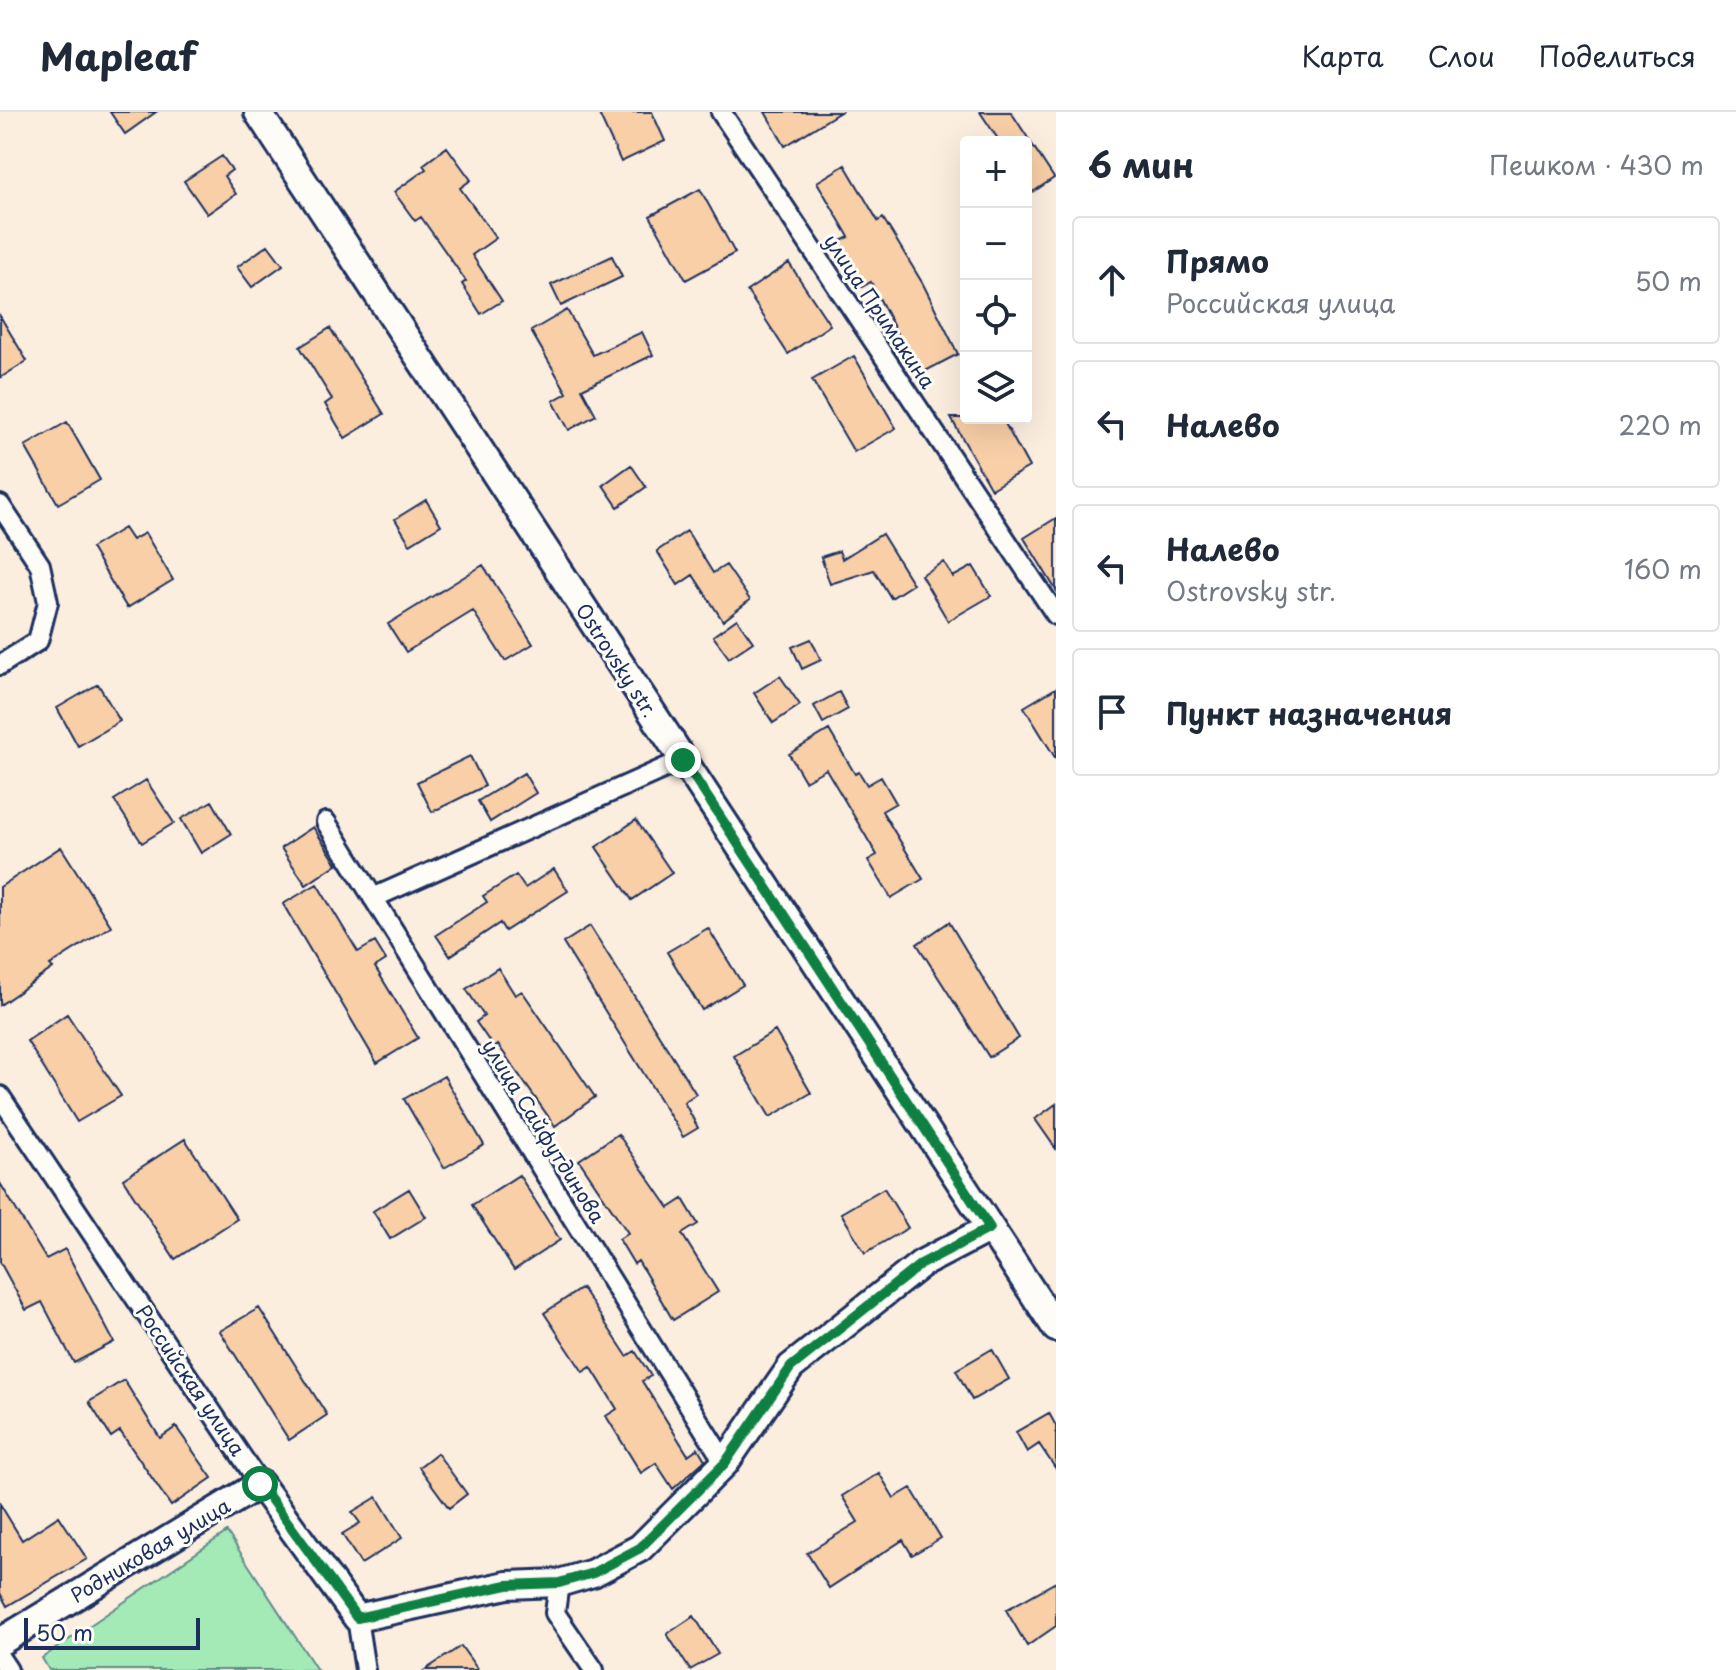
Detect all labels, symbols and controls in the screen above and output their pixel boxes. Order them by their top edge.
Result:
text: Mapleaf [40,27,197,84]
text: Карта [1301,34,1384,77]
text: Слои [1428,34,1495,77]
text: Поделиться [1539,34,1696,77]
map controls [960,136,1032,424]
button: + [960,136,1032,208]
text: 6 мин [1088,138,1194,190]
text: Пешком · 430 m [1489,145,1704,184]
button: − [960,208,1032,280]
street label: улица Примакина [817,228,943,395]
text: Прямо [1166,238,1269,283]
icon: ahead [1090,258,1134,302]
text: 50 m [1635,261,1702,300]
button: locate [960,280,1032,352]
text: Российская улица [1166,283,1395,322]
button: layers [960,352,1032,424]
icon: left [1090,402,1134,446]
text: Налево [1166,402,1280,447]
text: 220 m [1618,405,1702,444]
text: Налево [1166,526,1280,571]
icon: left [1090,546,1134,590]
text: 160 m [1624,549,1702,588]
text: Ostrovsky str. [1166,571,1336,610]
street label: Ostrovsky str. [569,597,665,723]
icon: arrive [1090,690,1134,734]
text: Пункт назначения [1166,690,1452,735]
route end [665,742,701,778]
street label: улица Сайфутдинова [475,1033,613,1229]
street label: Российская улица [129,1298,253,1462]
route start [242,1466,278,1502]
street label: Родниковая улица [64,1490,236,1610]
scale bar [24,1614,200,1650]
text: 50 m [36,1615,93,1648]

